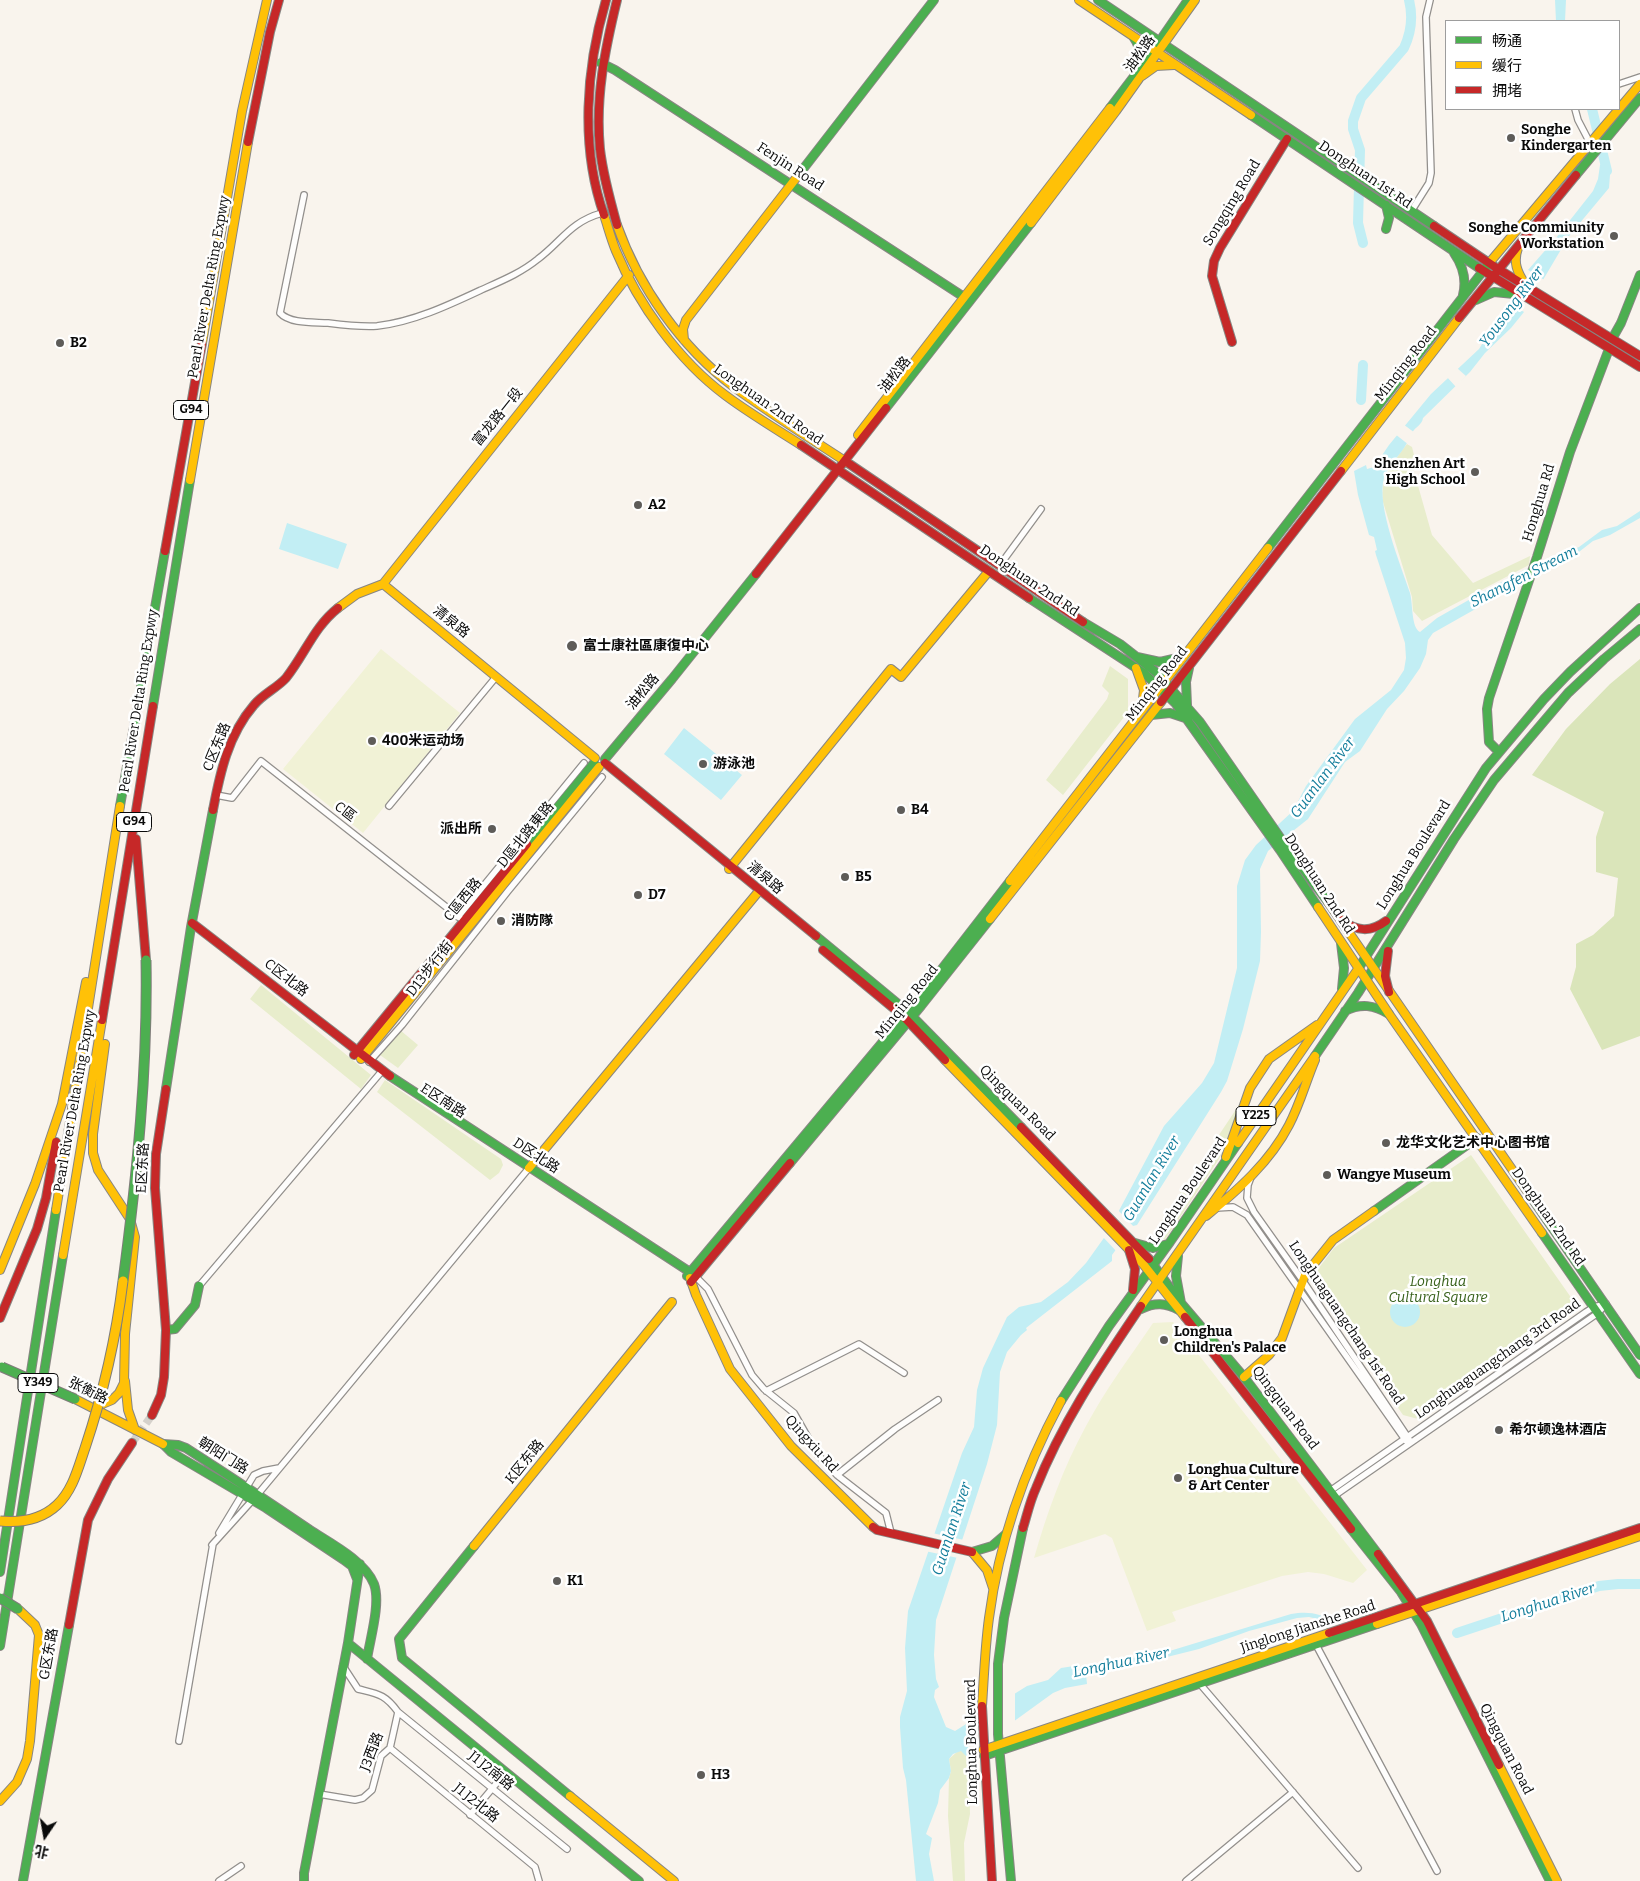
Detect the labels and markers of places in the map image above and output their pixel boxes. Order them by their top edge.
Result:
place label: Songhe Kindergarten [1521,122,1611,154]
marker: Songhe Kindergarten [1505,132,1517,144]
place label: Songhe Commiunity Workstation [1468,220,1604,252]
marker: Songhe Commiunity Workstation [1608,230,1620,242]
place label: B2 [70,335,87,351]
marker: B2 [54,337,66,349]
place label: Shenzhen Art High School [1374,456,1465,488]
marker: Shenzhen Art High School [1469,466,1481,478]
place label: A2 [648,497,666,513]
marker: A2 [632,499,644,511]
place label: 富士康社區康復中心 [583,638,709,654]
marker: 富士康社區康復中心 [565,639,579,653]
place label: 400米运动场 [382,733,464,749]
marker: 400米运动场 [366,735,378,747]
place label: 游泳池 [713,756,755,772]
marker: 游泳池 [697,758,709,770]
place label: B4 [911,802,929,818]
marker: B4 [895,804,907,816]
place label: 派出所 [440,821,482,837]
marker: 派出所 [486,823,498,835]
place label: B5 [855,869,872,885]
marker: B5 [839,871,851,883]
place label: D7 [648,887,665,903]
marker: D7 [632,889,644,901]
place label: 消防隊 [511,913,553,929]
marker: 消防隊 [495,915,507,927]
place label: 龙华文化艺术中心图书馆 [1396,1135,1550,1151]
marker: 龙华文化艺术中心图书馆 [1380,1137,1392,1149]
place label: Wangye Museum [1337,1167,1451,1183]
marker: Wangye Museum [1321,1169,1333,1181]
place label: Longhua Children's Palace [1174,1324,1286,1356]
marker: Longhua Children's Palace [1158,1334,1170,1346]
place label: 希尔顿逸林酒店 [1509,1422,1607,1438]
marker: 希尔顿逸林酒店 [1493,1424,1505,1436]
place label: Longhua Culture & Art Center [1188,1462,1299,1494]
marker: Longhua Culture & Art Center [1172,1472,1184,1484]
place label: K1 [567,1573,583,1589]
marker: K1 [551,1575,563,1587]
place label: H3 [711,1767,730,1783]
marker: H3 [695,1769,707,1781]

